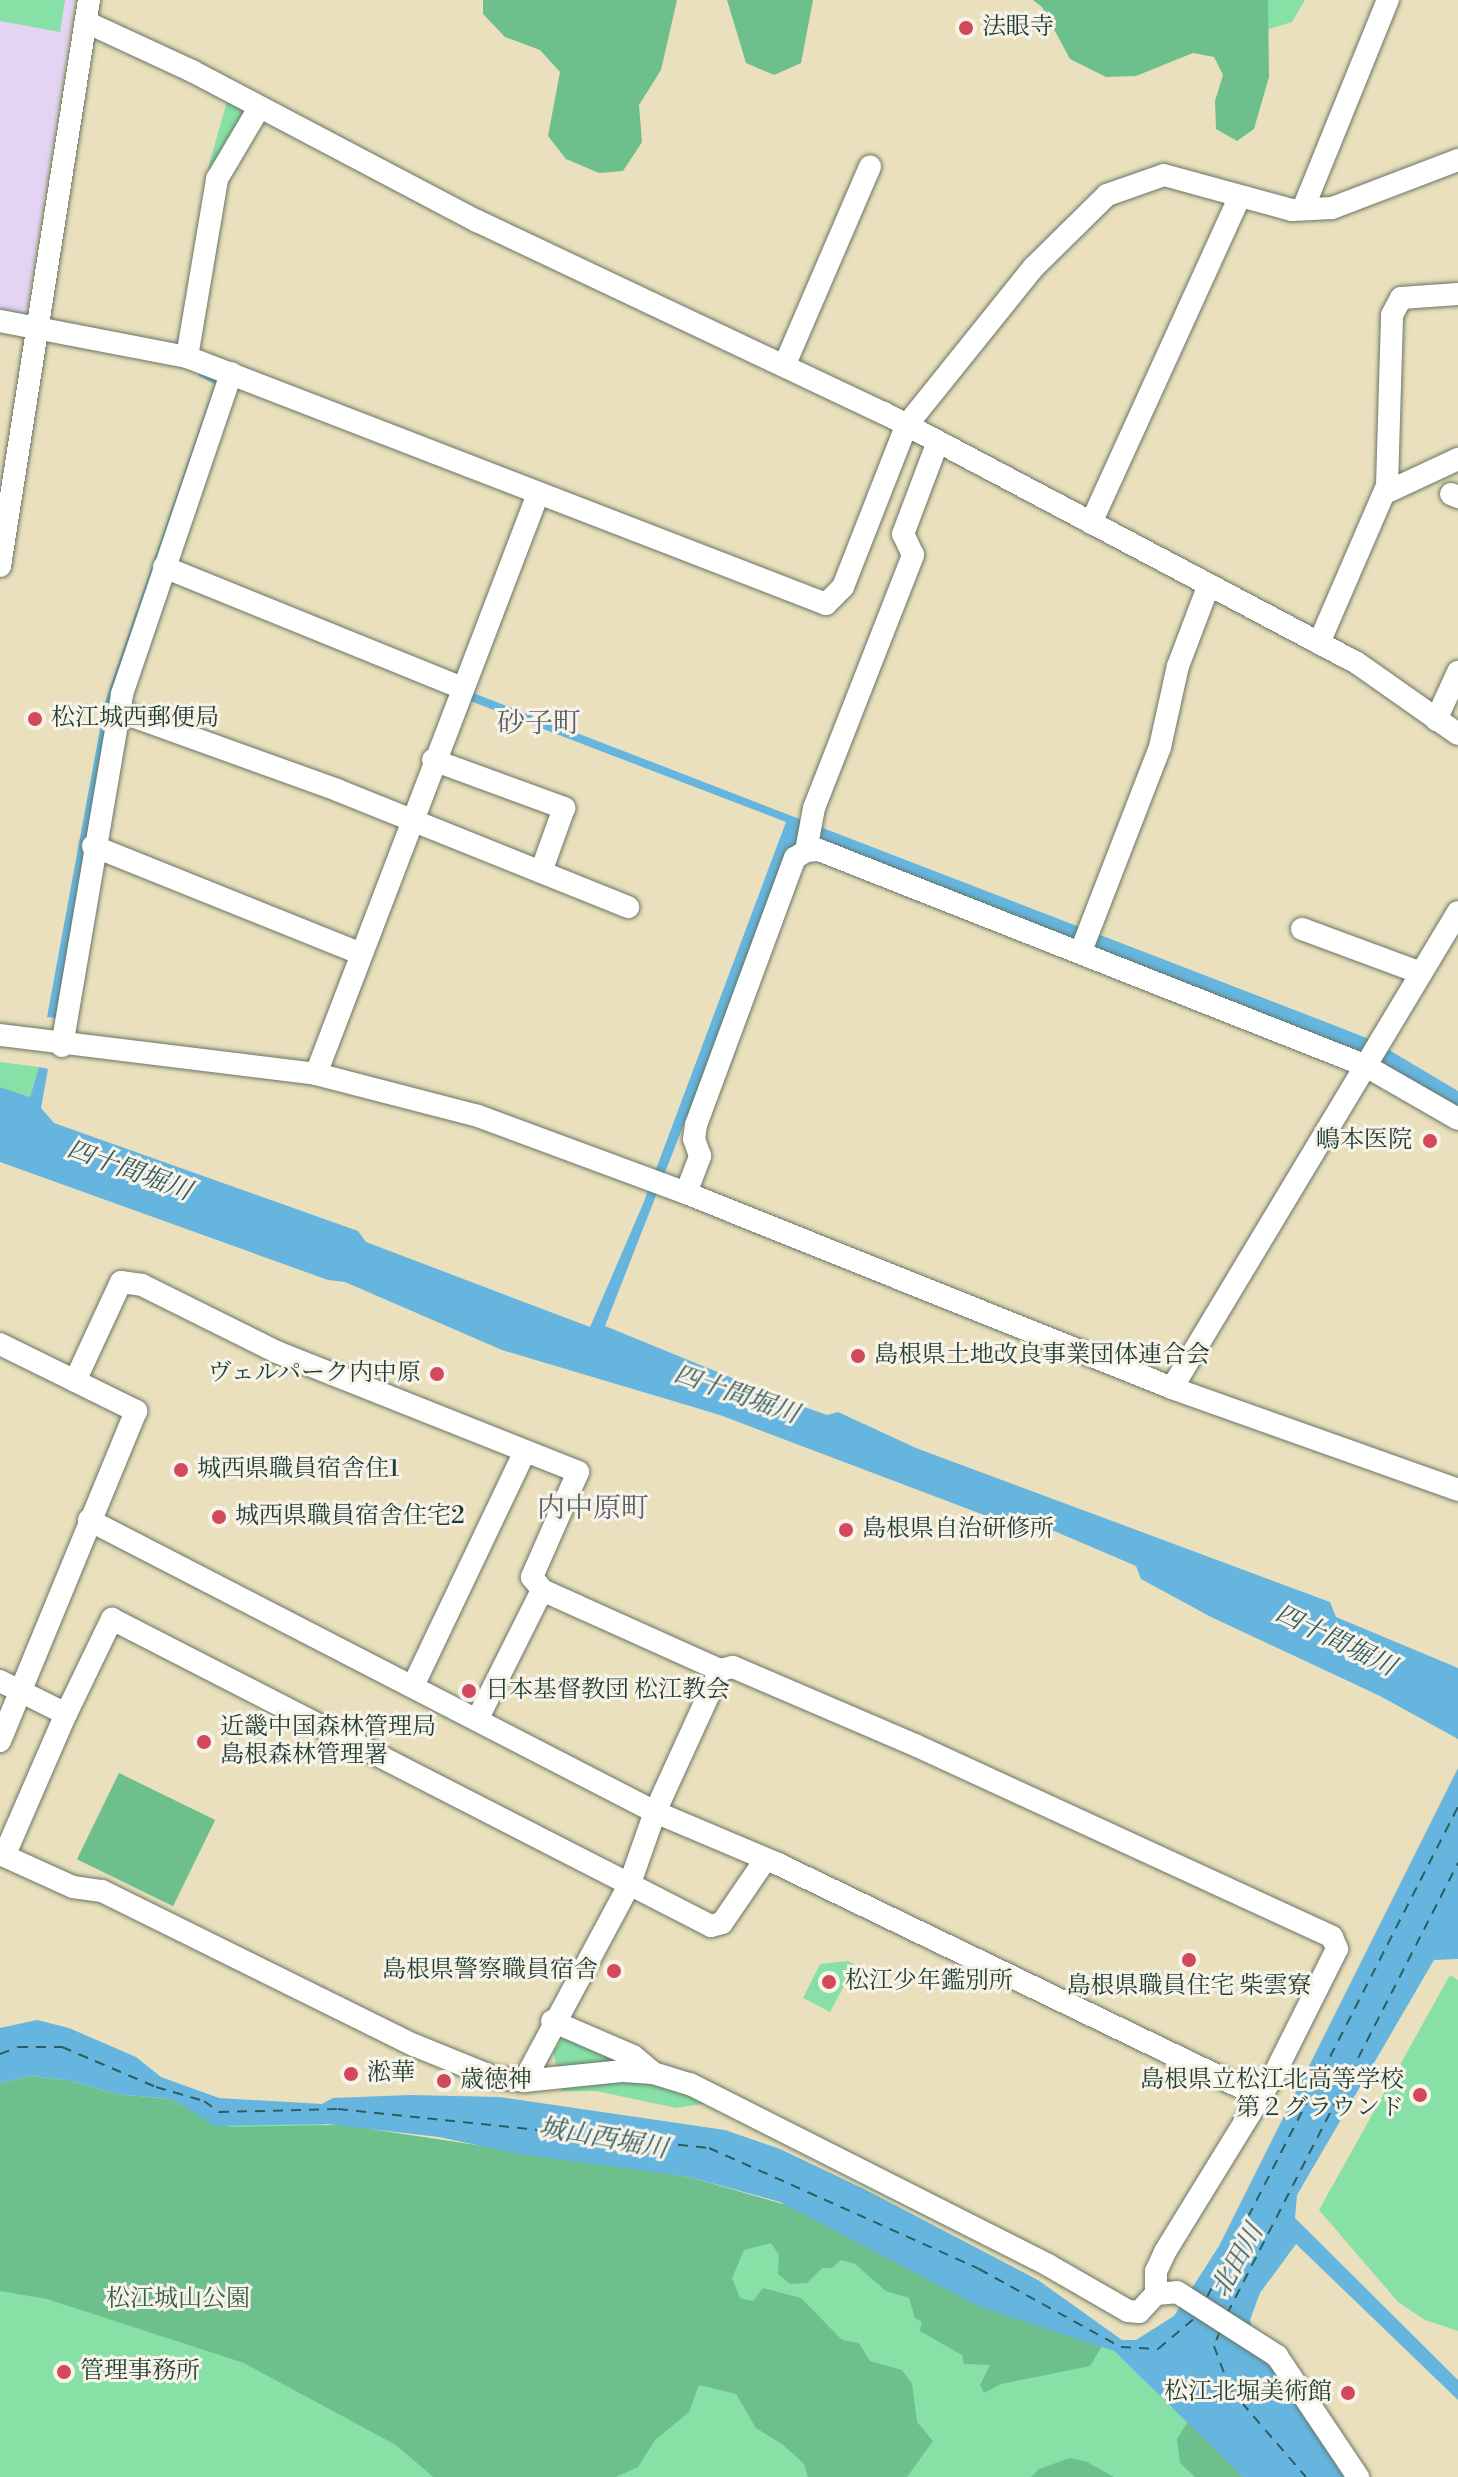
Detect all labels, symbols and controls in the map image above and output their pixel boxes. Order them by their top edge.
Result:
place label: 法眼寺 [982,14,1054,42]
marker: 法眼寺 [957,19,975,37]
place label: 松江城西郵便局 [51,705,219,733]
district label: 砂子町 [497,707,581,741]
marker: 松江城西郵便局 [26,710,44,728]
place label: 嶋本医院 [1316,1127,1412,1155]
marker: 嶋本医院 [1419,1130,1441,1152]
water label: 四十間堀川 [63,1134,195,1208]
place label: 島根県土地改良事業団体連合会 [874,1342,1210,1370]
marker: 島根県土地改良事業団体連合会 [849,1347,867,1365]
water label: 四十間堀川 [669,1359,803,1431]
place label: ヴェルパーク内中原 [205,1360,421,1388]
marker: ヴェルパーク内中原 [428,1365,446,1383]
place label: 城西県職員宿舎住1 [197,1456,399,1484]
marker: 城西県職員宿舎住1 [172,1461,190,1479]
district label: 内中原町 [537,1492,649,1526]
place label: 城西県職員宿舎住宅2 [235,1503,465,1531]
marker: 城西県職員宿舎住宅2 [210,1508,228,1526]
place label: 島根県自治研修所 [862,1516,1054,1544]
marker: 島根県自治研修所 [837,1521,855,1539]
water label: 四十間堀川 [1270,1598,1400,1684]
place label: 日本基督教団 松江教会 [485,1677,730,1705]
marker: 日本基督教団 松江教会 [460,1682,478,1700]
place label: 近畿中国森林管理局 島根森林管理署 [220,1714,436,1770]
marker: 近畿中国森林管理局 島根森林管理署 [195,1733,213,1751]
marker: 島根県職員住宅 柴雲寮 [1180,1951,1198,1969]
place label: 島根県警察職員宿舎 [382,1957,598,1985]
marker: 島根県警察職員宿舎 [605,1962,623,1980]
place label: 松江少年鑑別所 [845,1968,1013,1996]
marker: 松江少年鑑別所 [820,1973,838,1991]
place label: 島根県職員住宅 柴雲寮 [1067,1973,1311,2001]
place label: 淞華 [367,2060,415,2088]
marker: 淞華 [342,2065,360,2083]
place label: 歳徳神 [460,2067,532,2095]
place label: 島根県立松江北高等学校 第２グラウンド [1140,2067,1404,2123]
marker: 歳徳神 [435,2072,453,2090]
marker: 島根県立松江北高等学校 第２グラウンド [1411,2086,1429,2104]
water label: 城山西堀川 [536,2112,670,2166]
water label: 北田川 [1205,2219,1271,2303]
park label: 松江城山公園 [106,2286,250,2314]
place label: 管理事務所 [80,2358,200,2386]
marker: 管理事務所 [55,2363,73,2381]
place label: 松江北堀美術館 [1164,2379,1332,2407]
marker: 松江北堀美術館 [1339,2384,1357,2402]

